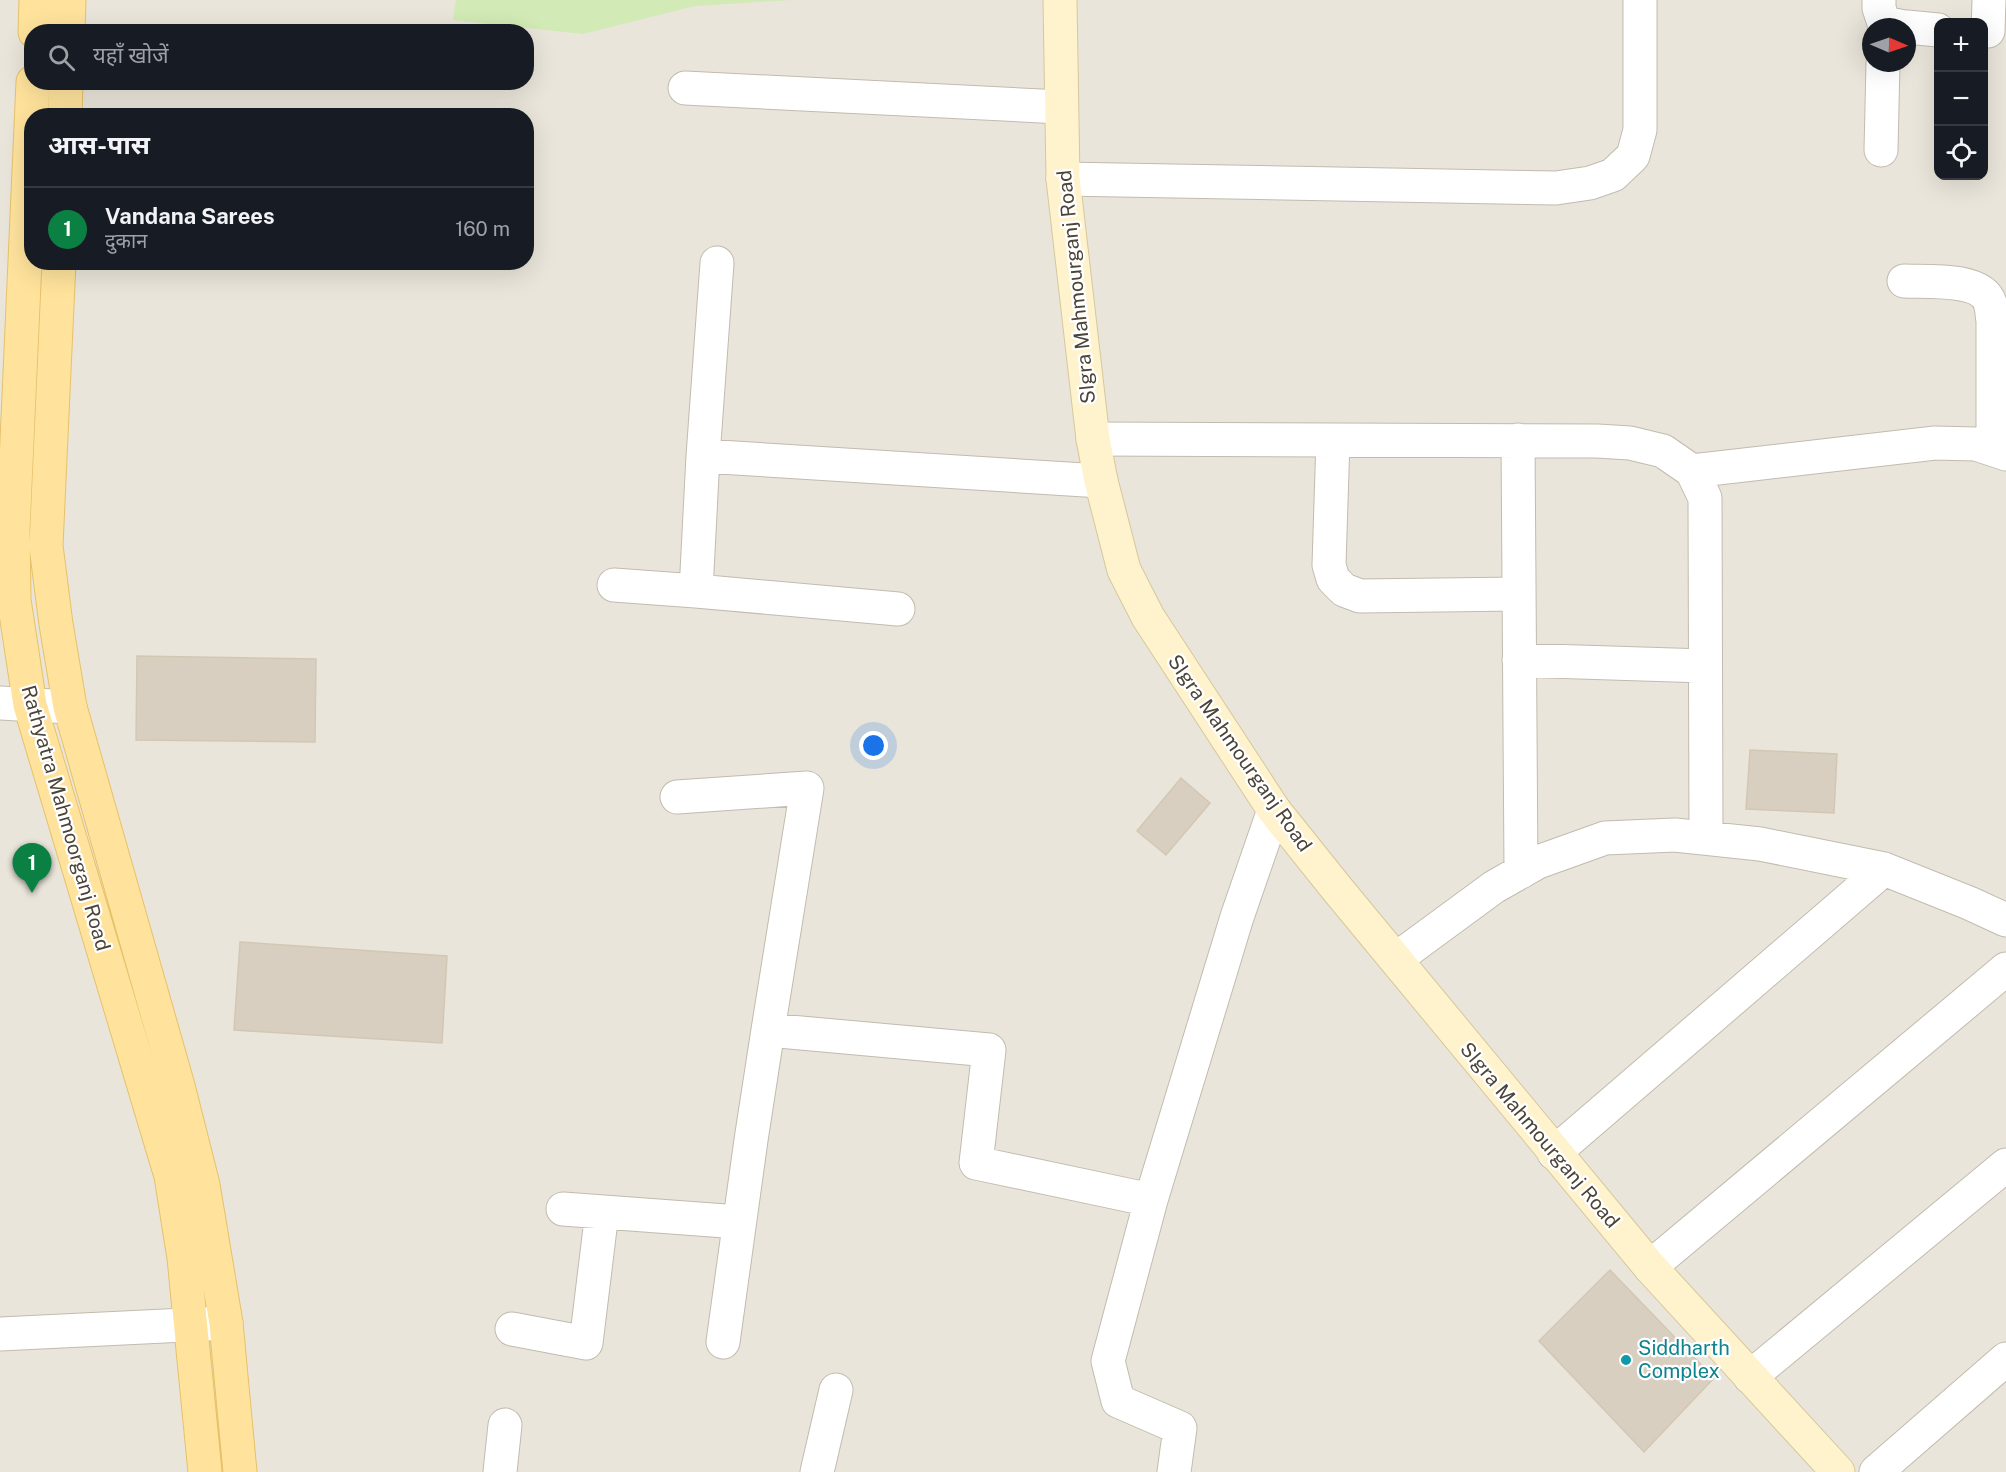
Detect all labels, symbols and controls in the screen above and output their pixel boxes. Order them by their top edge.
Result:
north arrow [1862,18,1916,72]
map controls [1934,18,1988,180]
button: + [1934,18,1988,72]
search box [24,24,534,90]
icon: search [45,41,78,74]
text: यहाँ खोजें [93,42,169,68]
button: − [1934,72,1988,126]
button: locate [1934,126,1988,180]
text: आस-पास [48,129,150,160]
street label: SIgra Mahmourganj Road [1052,169,1100,405]
text: Vandana Sarees [105,203,275,229]
text: 1 [63,217,72,241]
text: 160 m [455,217,510,241]
text: दुकान [105,229,147,253]
street label: SIgra Mahmourganj Road [1163,650,1317,856]
street label: Rathyatra Mahmoorganj Road [17,682,115,954]
your location [859,731,888,760]
pin: 1 [12,844,51,893]
street label: SIgra Mahmourganj Road [1455,1037,1625,1233]
place label: Siddharth Complex [1638,1336,1730,1383]
marker: Siddharth Complex [1619,1353,1633,1367]

